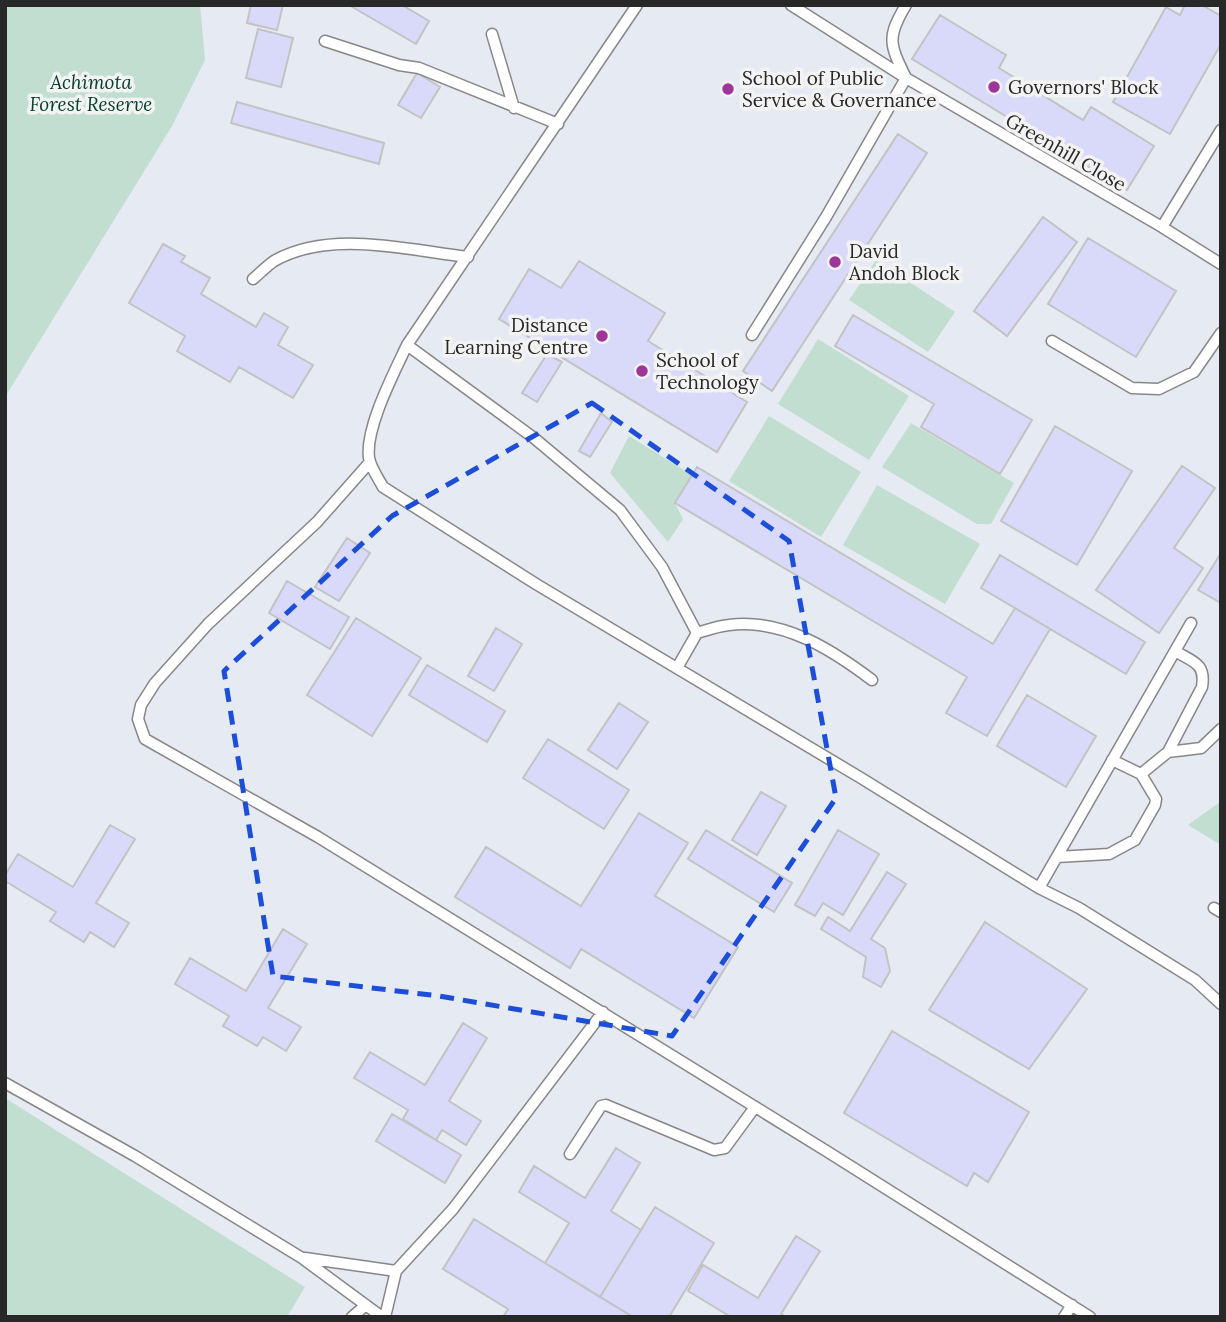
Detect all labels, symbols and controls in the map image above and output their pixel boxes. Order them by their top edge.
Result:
place label: School of Public Service & Governance [742,66,937,112]
park label: Achimota Forest Reserve [30,70,152,116]
place label: Governors' Block [1008,75,1159,99]
marker: Governors' Block [986,79,1002,95]
marker: School of Public Service & Governance [720,81,736,97]
street label: Greenhill Close [1001,108,1131,196]
place label: David Andoh Block [848,239,960,285]
marker: David Andoh Block [827,254,843,270]
place label: Distance Learning Centre [444,313,588,359]
marker: Distance Learning Centre [594,328,610,344]
place label: School of Technology [656,348,759,394]
marker: School of Technology [634,363,650,379]

